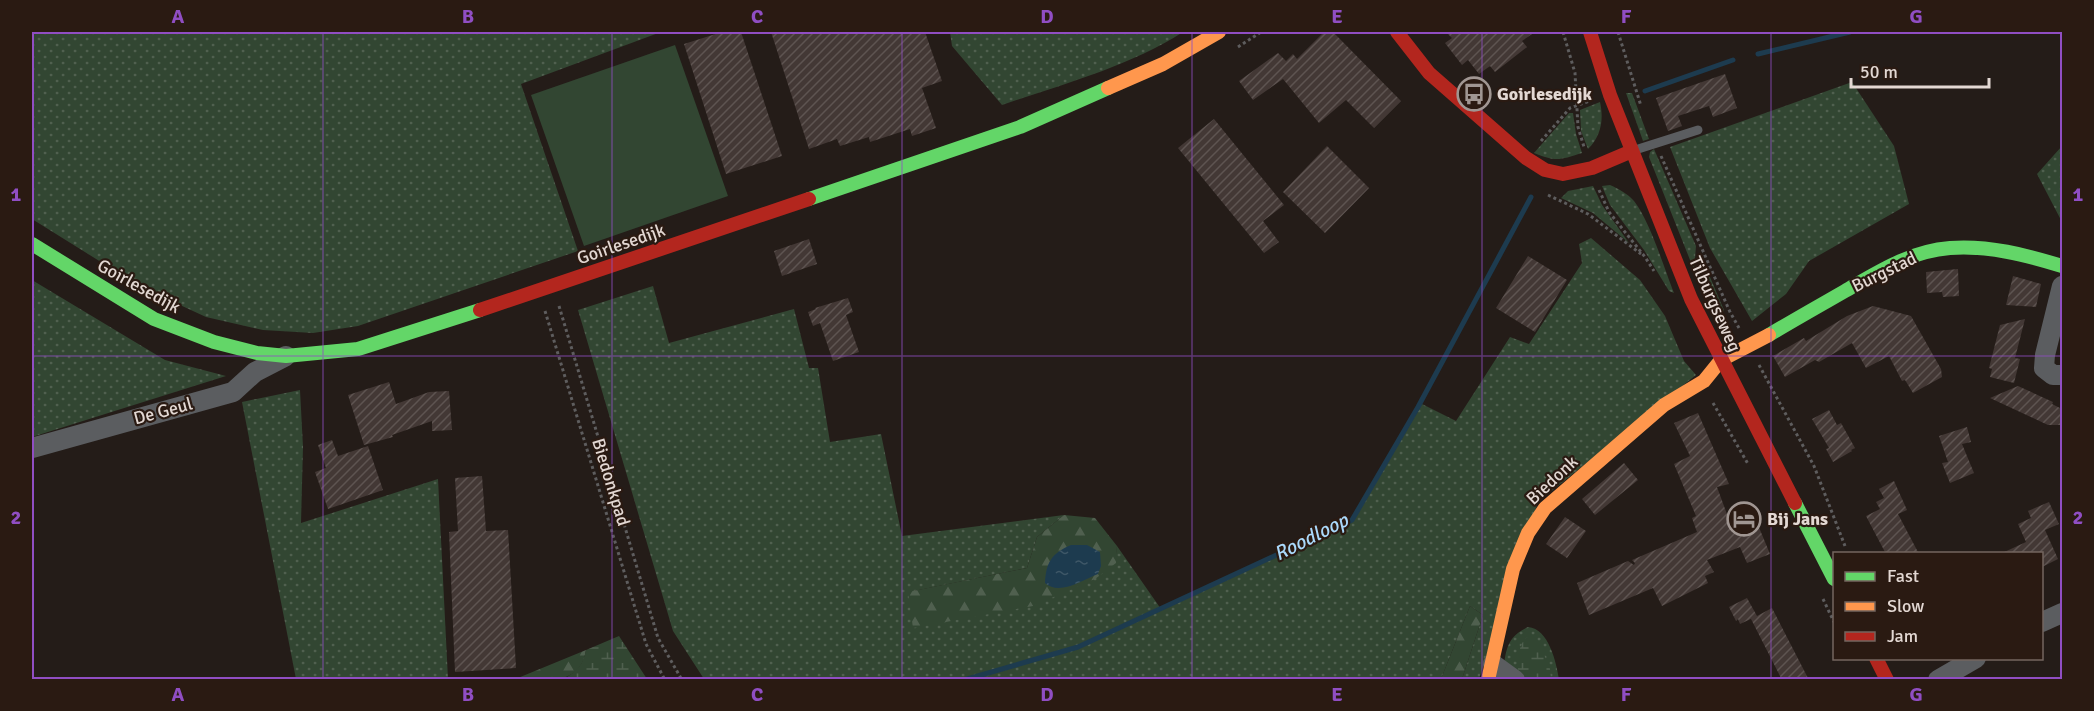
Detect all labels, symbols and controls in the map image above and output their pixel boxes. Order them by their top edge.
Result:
text: A [172,4,185,29]
text: B [462,4,474,29]
text: C [751,4,763,29]
text: D [1040,4,1054,29]
text: E [1331,4,1343,29]
text: F [1621,4,1632,29]
text: G [1909,4,1923,29]
scale bar [1851,51,1989,89]
text: 50 m [1860,61,1898,83]
bus stop icon: Goirlesedijk [1456,76,1492,112]
place label: Goirlesedijk [1497,83,1593,105]
text: 1 [11,182,22,207]
text: 1 [2073,182,2084,207]
street label: Goirlesedijk [574,219,668,269]
street label: Burgstad [1848,247,1920,297]
street label: Tilburgseweg [1684,253,1746,355]
street label: Goirlesedijk [94,254,184,318]
street label: De Geul [131,393,195,429]
street label: Biedonkpad [587,435,635,529]
street label: Biedonk [1522,451,1582,509]
hotel icon: Bij Jans [1726,501,1762,537]
text: 2 [11,505,21,530]
text: 2 [2073,505,2083,530]
water label: Roodloop [1270,507,1354,566]
place label: Bij Jans [1767,508,1828,530]
legend [1833,552,2043,660]
text: Fast [1887,565,1919,587]
text: Slow [1887,595,1924,617]
text: Jam [1887,625,1918,647]
text: A [172,682,185,707]
text: B [462,682,474,707]
text: C [751,682,763,707]
text: D [1040,682,1054,707]
text: E [1331,682,1343,707]
text: F [1621,682,1632,707]
text: G [1909,682,1923,707]

